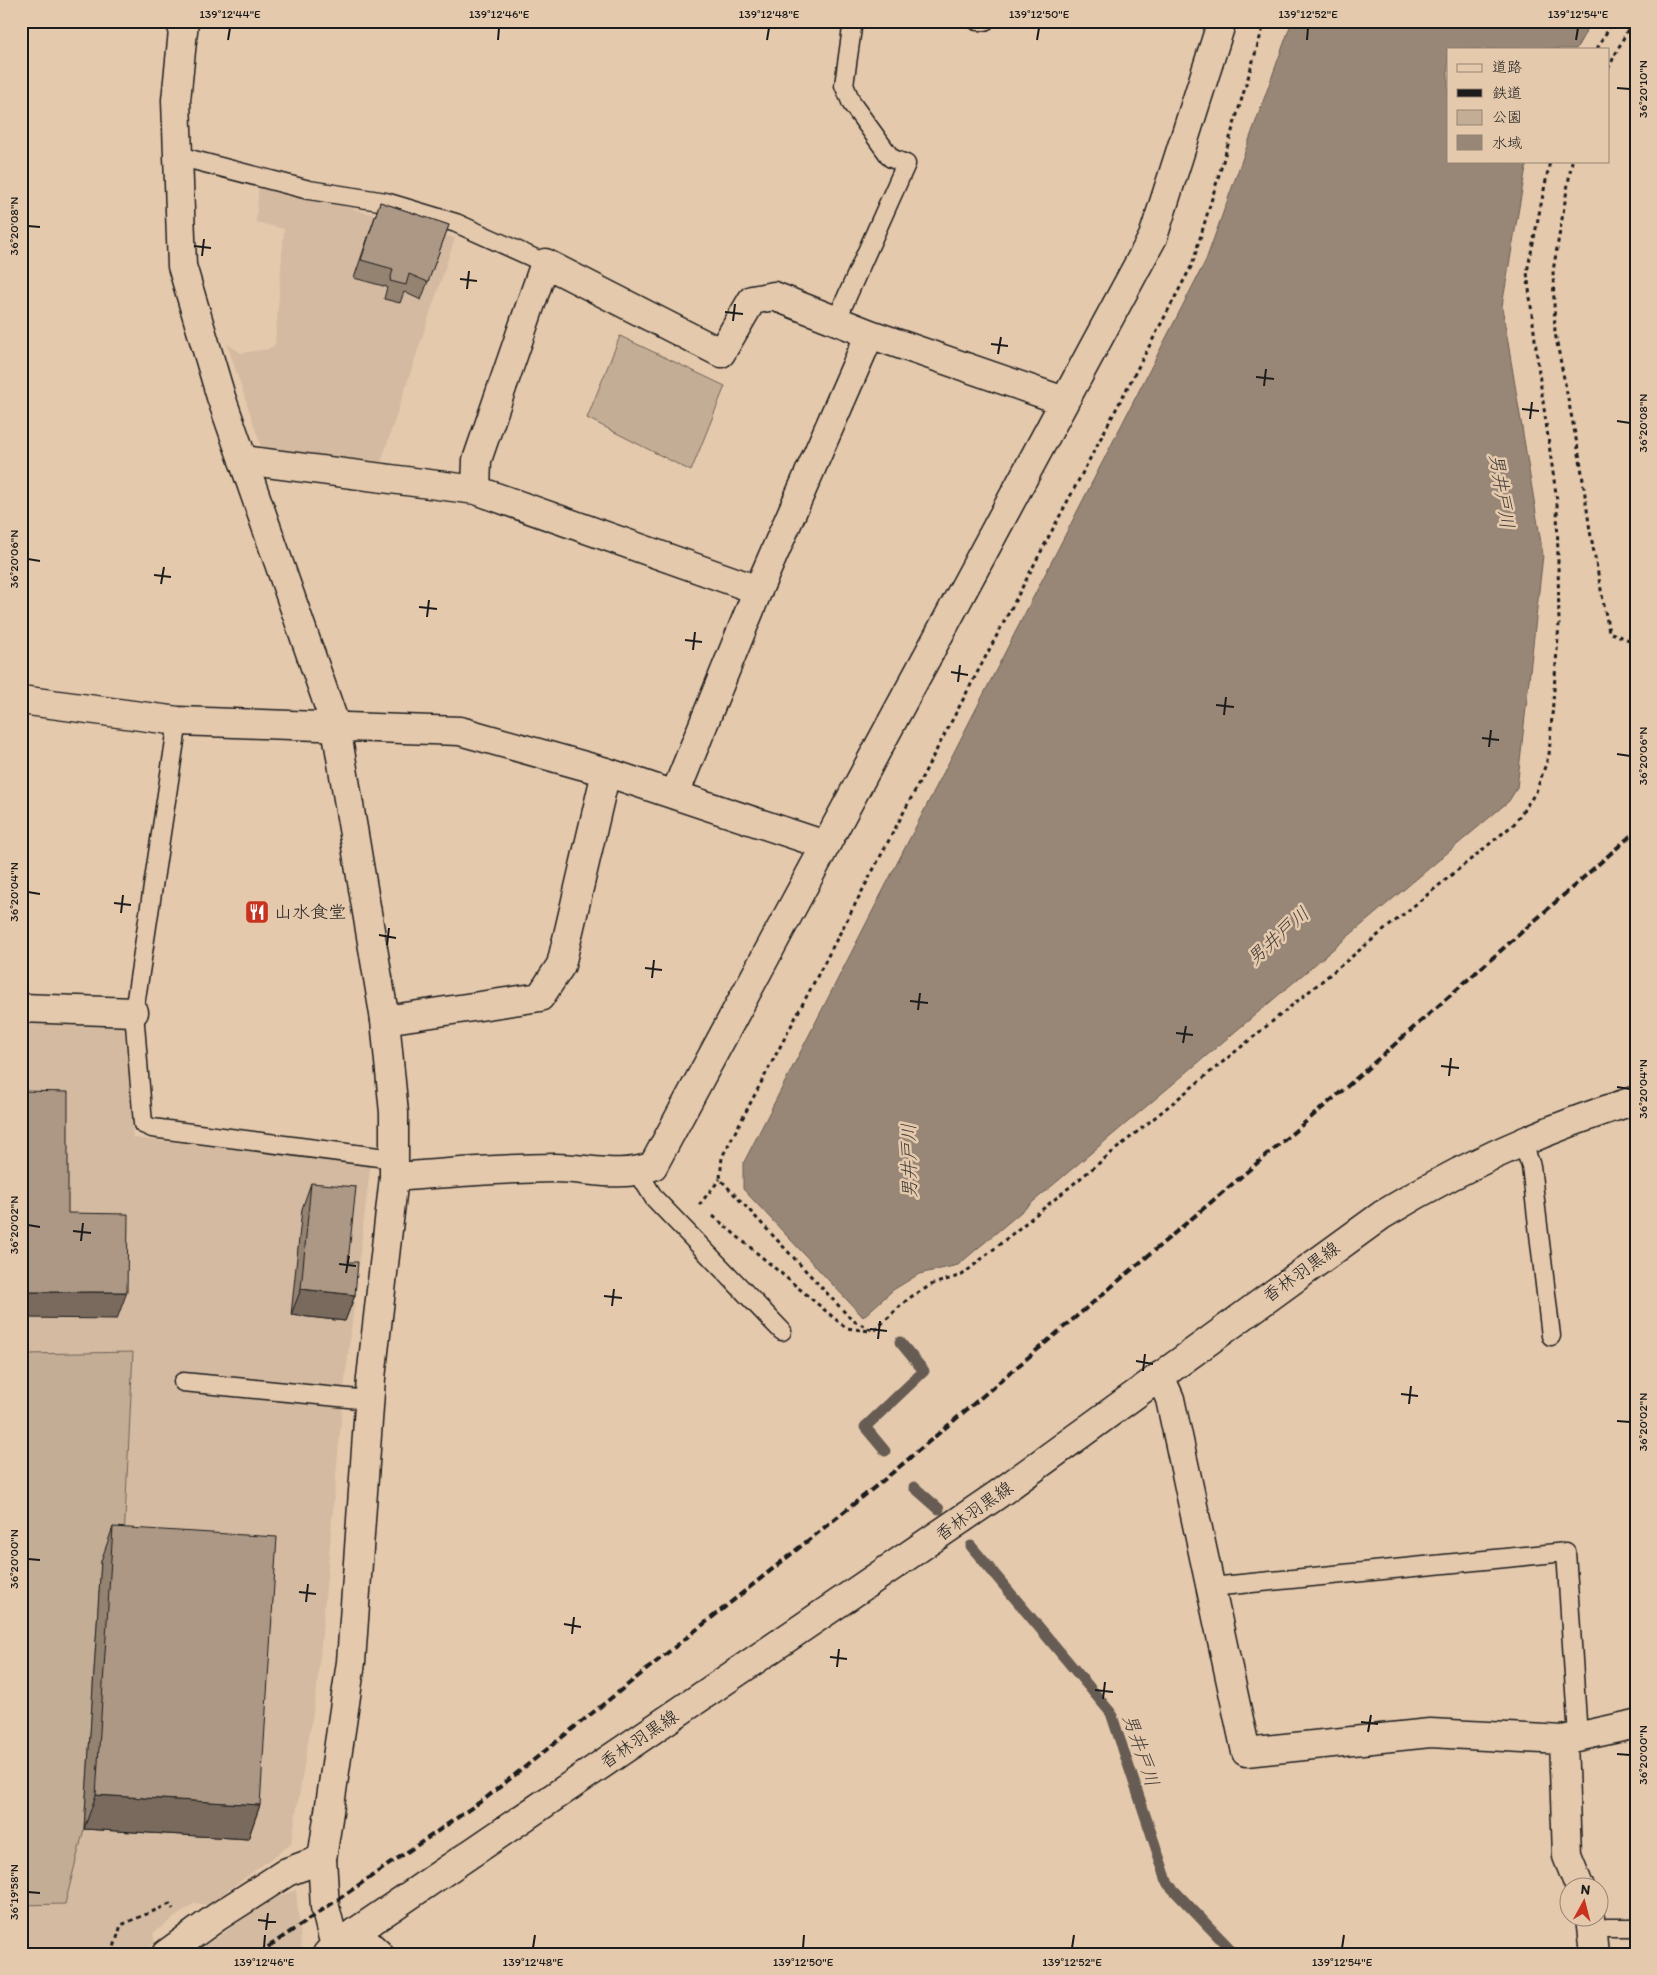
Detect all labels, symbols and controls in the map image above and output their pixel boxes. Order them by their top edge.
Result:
text: 139°12'44"E [199,7,261,21]
text: 139°12'46"E [469,7,530,21]
text: 139°12'48"E [739,7,800,21]
text: 139°12'50"E [1009,7,1070,21]
text: 139°12'52"E [1278,7,1338,21]
text: 139°12'54"E [1548,7,1609,21]
legend [1447,48,1610,162]
text: 道路 [1492,58,1522,76]
text: 36°20'10"N [1636,60,1650,118]
text: 鉄道 [1492,84,1522,102]
text: 公園 [1492,108,1522,126]
text: 水域 [1492,134,1522,152]
text: 36°20'08"N [7,197,21,255]
text: 36°20'08"N [1636,394,1650,452]
water label: 男井戸川 [1485,452,1519,530]
text: 36°20'06"N [7,530,21,588]
text: 36°20'06"N [1636,727,1650,785]
text: 36°20'04"N [7,862,21,922]
restaurant icon: 山水食堂 [244,899,270,925]
place label: 山水食堂 [274,901,346,923]
water label: 男井戸川 [1242,902,1314,970]
text: 36°20'04"N [1636,1059,1650,1119]
water label: 男井戸川 [897,1123,921,1199]
text: 36°20'02"N [7,1196,21,1254]
street label: 香林羽黒線 [1258,1237,1344,1307]
text: 36°20'02"N [1636,1393,1650,1451]
street label: 香林羽黒線 [931,1476,1017,1546]
text: 36°20'00"N [7,1529,21,1589]
street label: 香林羽黒線 [596,1705,682,1773]
water label: 男井戸川 [1118,1710,1164,1790]
text: 36°20'00"N [1636,1725,1650,1785]
text: 36°19'58"N [7,1864,21,1920]
north arrow [1560,1878,1610,1928]
text: N [1580,1881,1591,1899]
text: 139°12'46"E [234,1955,295,1969]
text: 139°12'48"E [503,1955,564,1969]
text: 139°12'50"E [773,1955,834,1969]
text: 139°12'52"E [1042,1955,1102,1969]
text: 139°12'54"E [1312,1955,1373,1969]

